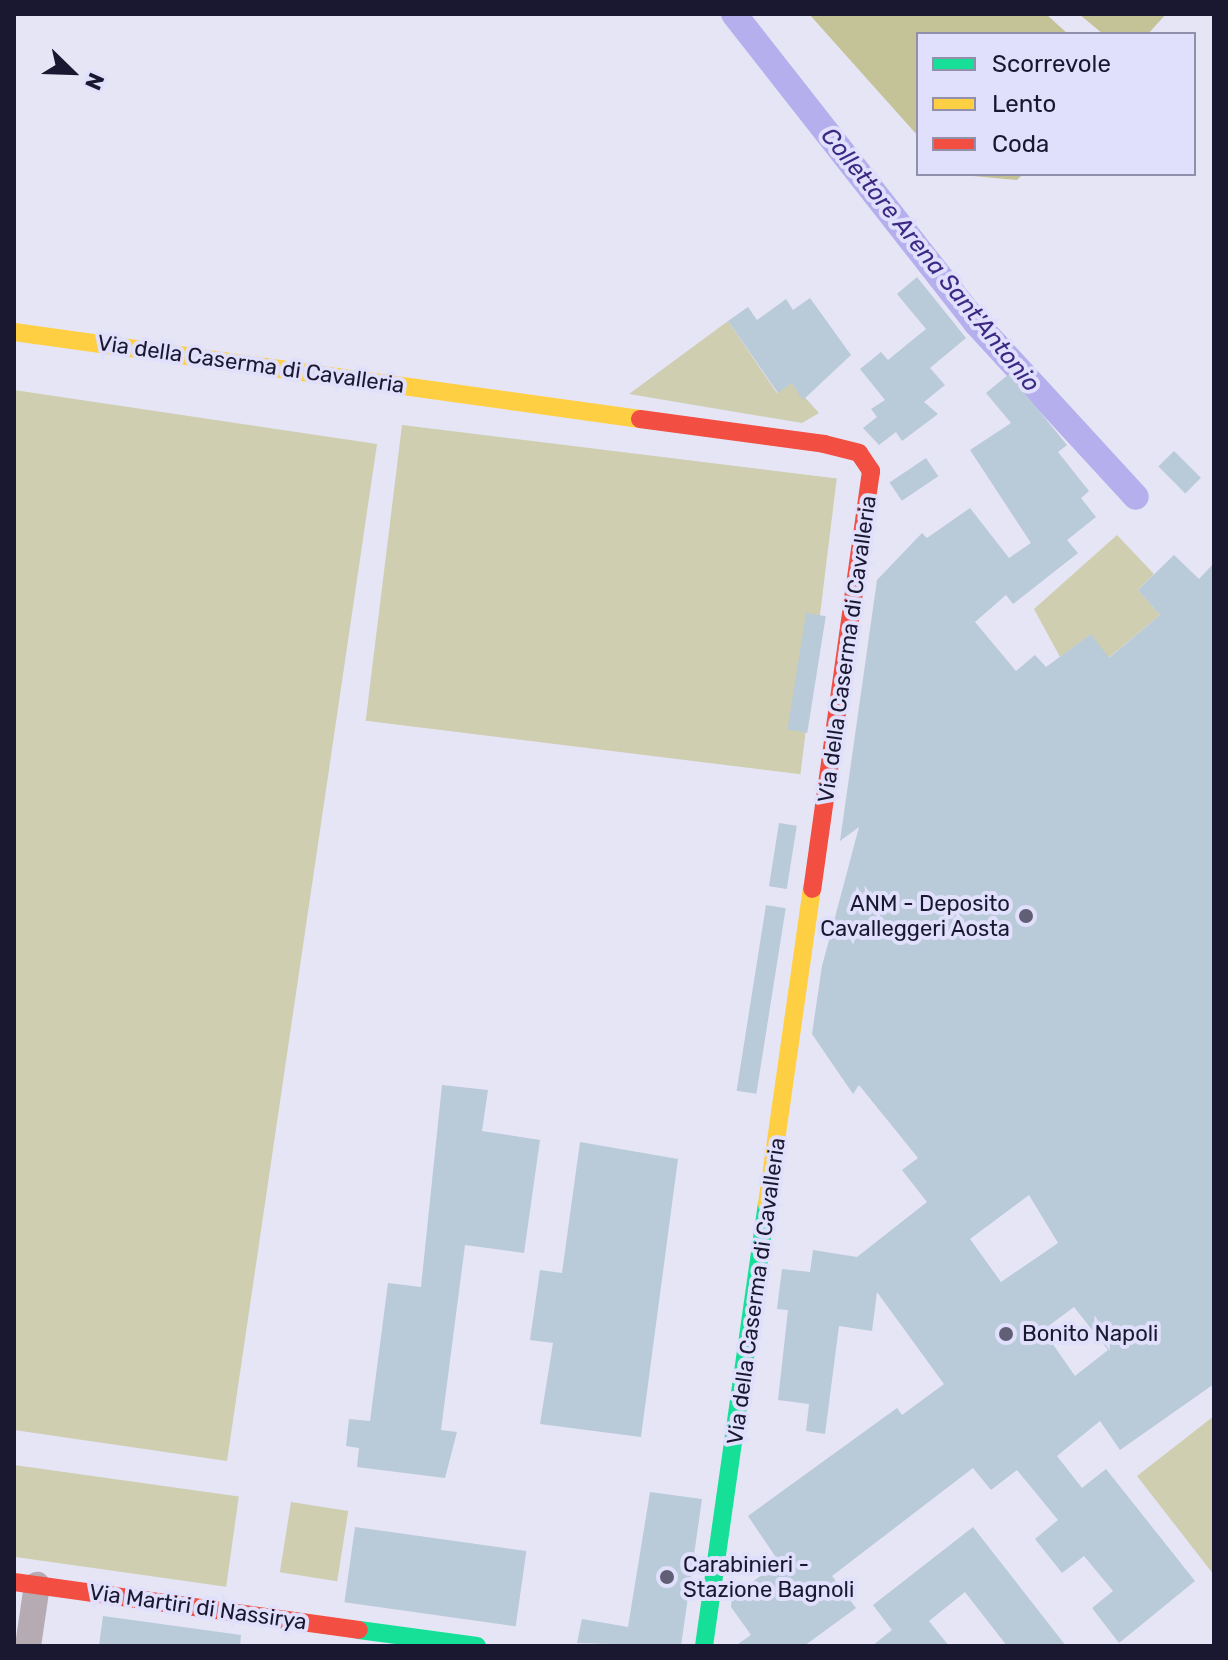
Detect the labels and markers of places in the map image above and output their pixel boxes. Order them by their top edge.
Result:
place label: ANM - Deposito Cavalleggeri Aosta [820,890,1010,942]
marker: ANM - Deposito Cavalleggeri Aosta [1017,907,1035,925]
place label: Bonito Napoli [1022,1321,1158,1347]
marker: Bonito Napoli [997,1325,1015,1343]
place label: Carabinieri - Stazione Bagnoli [683,1551,854,1602]
marker: Carabinieri - Stazione Bagnoli [658,1568,676,1586]

